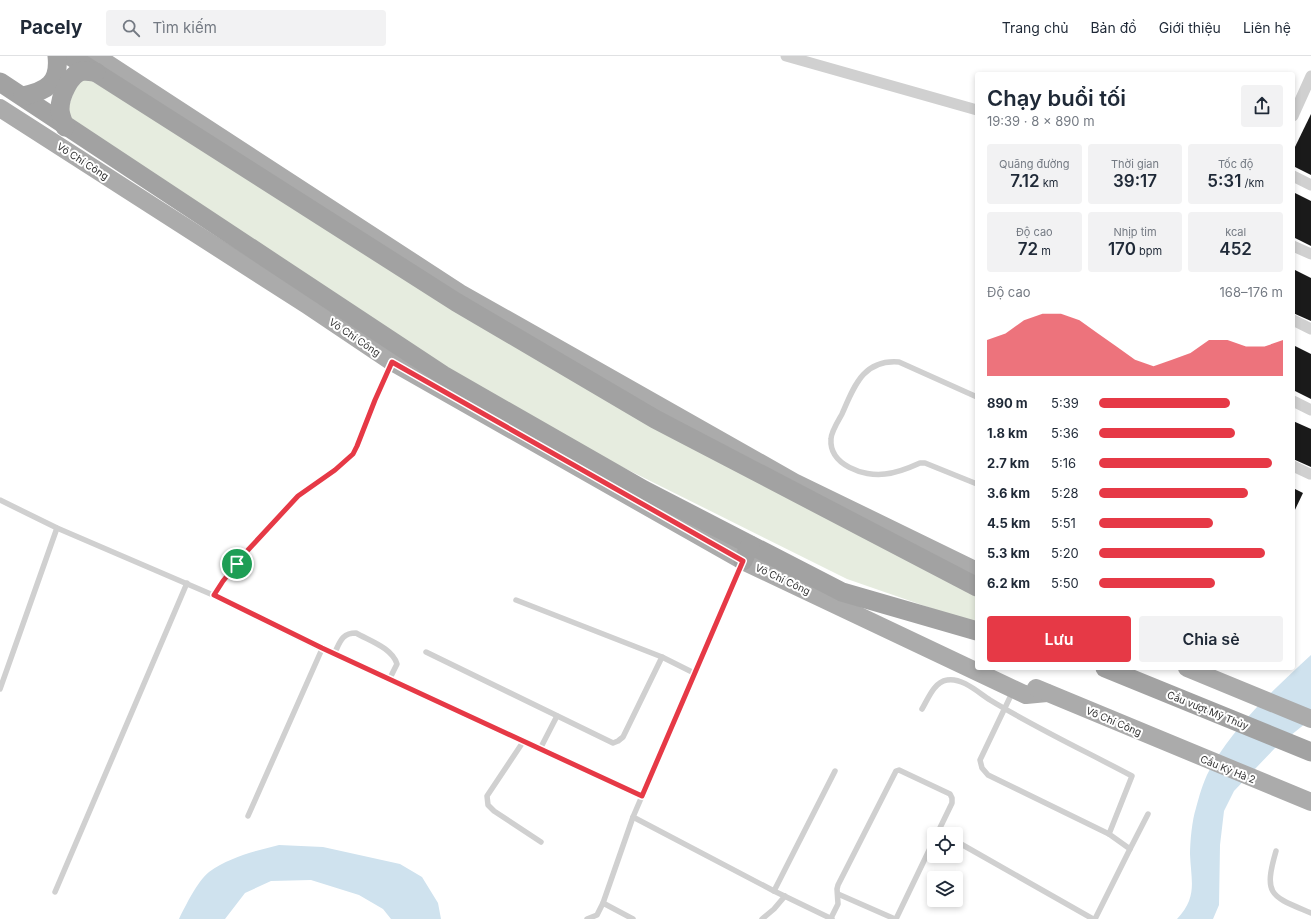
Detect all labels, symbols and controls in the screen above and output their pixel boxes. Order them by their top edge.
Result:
search box [106,10,386,46]
text: Pacely [20,16,82,39]
icon: search [120,17,142,39]
text: Tìm kiếm [152,18,217,37]
text: Trang chủ [1002,19,1068,36]
text: Bản đồ [1090,19,1137,36]
text: Giới thiệu [1159,19,1221,36]
text: Liên hệ [1243,19,1291,36]
text: Chạy buổi tối [987,85,1126,111]
button: share [1241,85,1283,127]
text: 19:39 · 8 × 890 m [987,113,1095,129]
street label: Võ Chí Công [55,140,111,182]
text: Quãng đường [999,157,1070,171]
text: Thời gian [1111,157,1159,171]
text: Tốc độ [1218,157,1253,171]
text: 7.12 [1010,171,1040,191]
text: 39:17 [1113,171,1157,191]
text: 5:31 [1207,171,1241,191]
text: km [1040,176,1058,190]
text: /km [1241,176,1264,190]
text: Độ cao [1016,225,1053,239]
text: Nhịp tim [1113,225,1157,239]
text: kcal [1225,225,1246,239]
text: 72 [1018,239,1038,259]
text: 170 [1108,239,1136,259]
text: 452 [1219,239,1252,259]
text: m [1038,244,1051,258]
text: bpm [1136,244,1162,258]
text: Độ cao [987,284,1030,300]
text: 168–176 m [1220,284,1283,300]
street label: Võ Chí Công [327,316,383,358]
text: 890 m [987,395,1028,411]
text: 5:39 [1051,395,1079,411]
text: 1.8 km [987,425,1028,441]
text: 5:36 [1051,425,1079,441]
text: 2.7 km [987,455,1029,471]
text: 5:16 [1051,455,1076,471]
text: 3.6 km [987,485,1030,501]
text: 5:28 [1051,485,1079,501]
text: 4.5 km [987,515,1030,531]
text: 5:51 [1051,515,1076,531]
text: 5.3 km [987,545,1030,561]
text: 5:20 [1051,545,1079,561]
pin [220,547,254,581]
icon: arrive [226,553,248,575]
street label: Võ Chí Công [754,561,812,597]
text: 6.2 km [987,575,1030,591]
text: 5:50 [1051,575,1079,591]
button: Lưu [987,616,1131,662]
button: Chia sẻ [1139,616,1283,662]
street label: Cầu vượt Mỹ Thủy [1166,688,1251,732]
street label: Võ Chí Công [1084,704,1144,738]
street label: Cầu Kỳ Hà 2 [1199,753,1257,785]
map controls [927,827,963,907]
button: locate [927,827,963,863]
button: layers [927,871,963,907]

